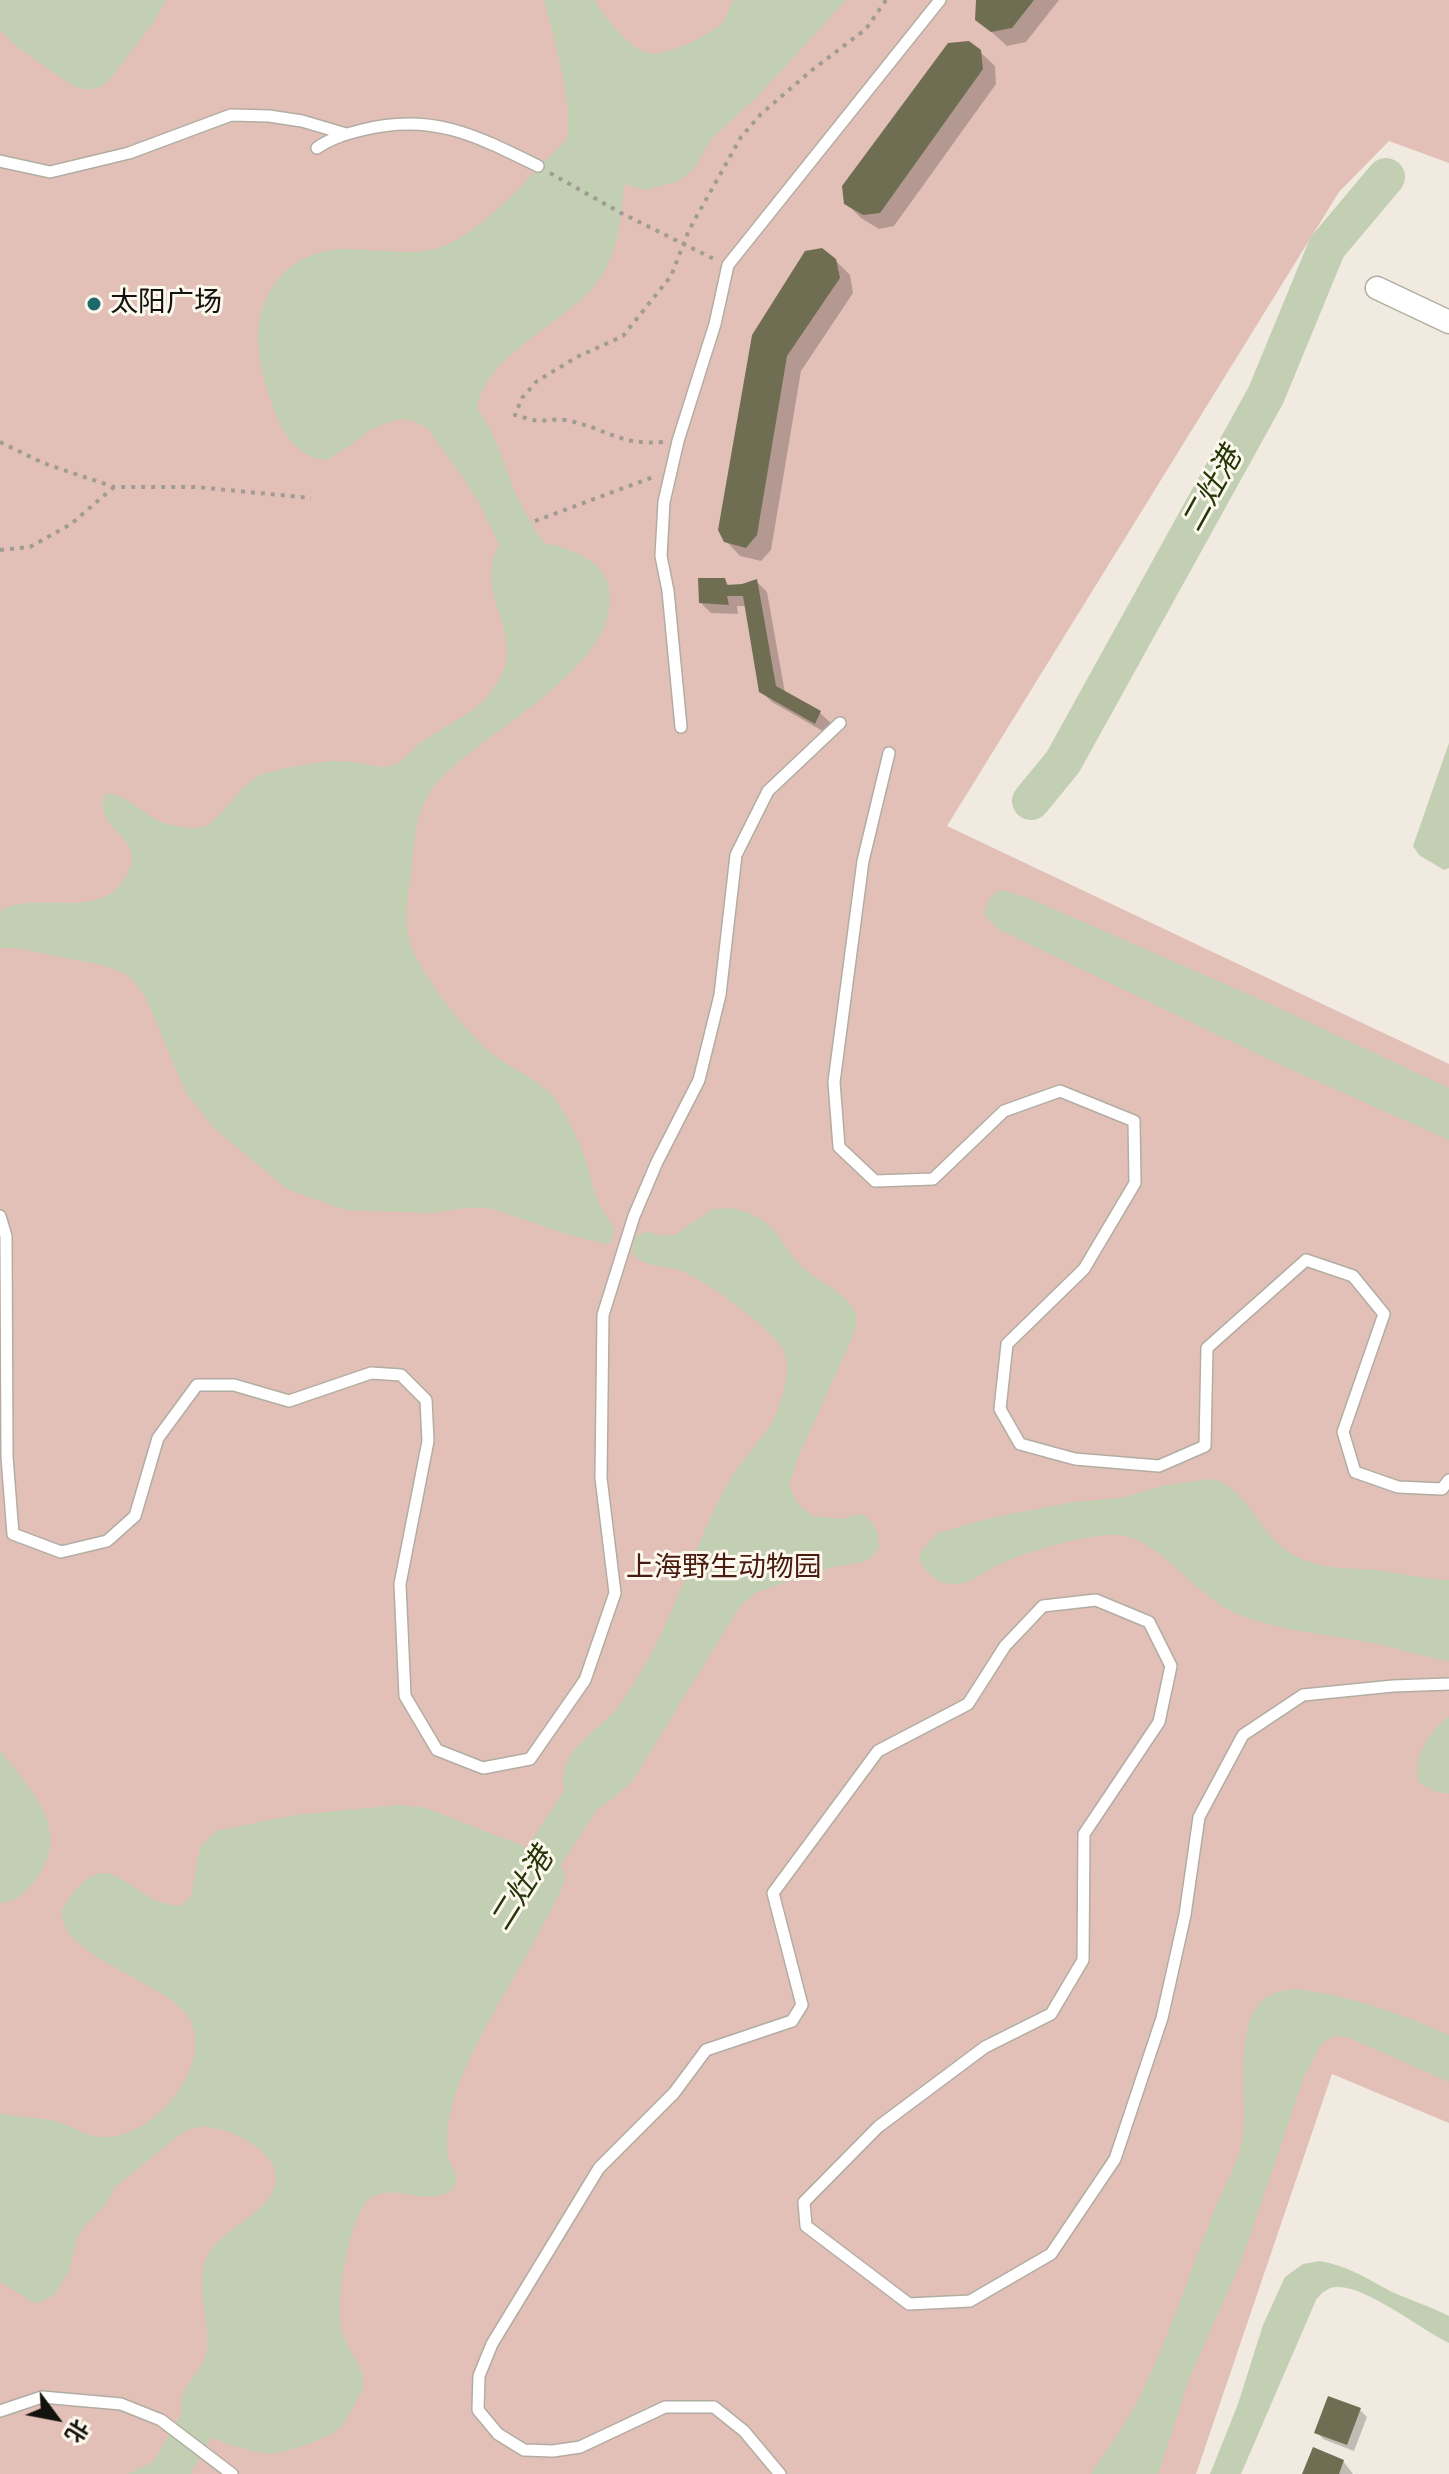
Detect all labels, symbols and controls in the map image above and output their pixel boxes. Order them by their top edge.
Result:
place label: 太阳广场 [110,287,222,321]
marker: 太阳广场 [85,295,103,313]
water label: 二灶港 [1175,442,1251,538]
park label: 上海野生动物园 [626,1552,822,1586]
water label: 二灶港 [484,1842,562,1938]
north arrow [16,2378,96,2458]
text: 北 [59,2414,94,2447]

